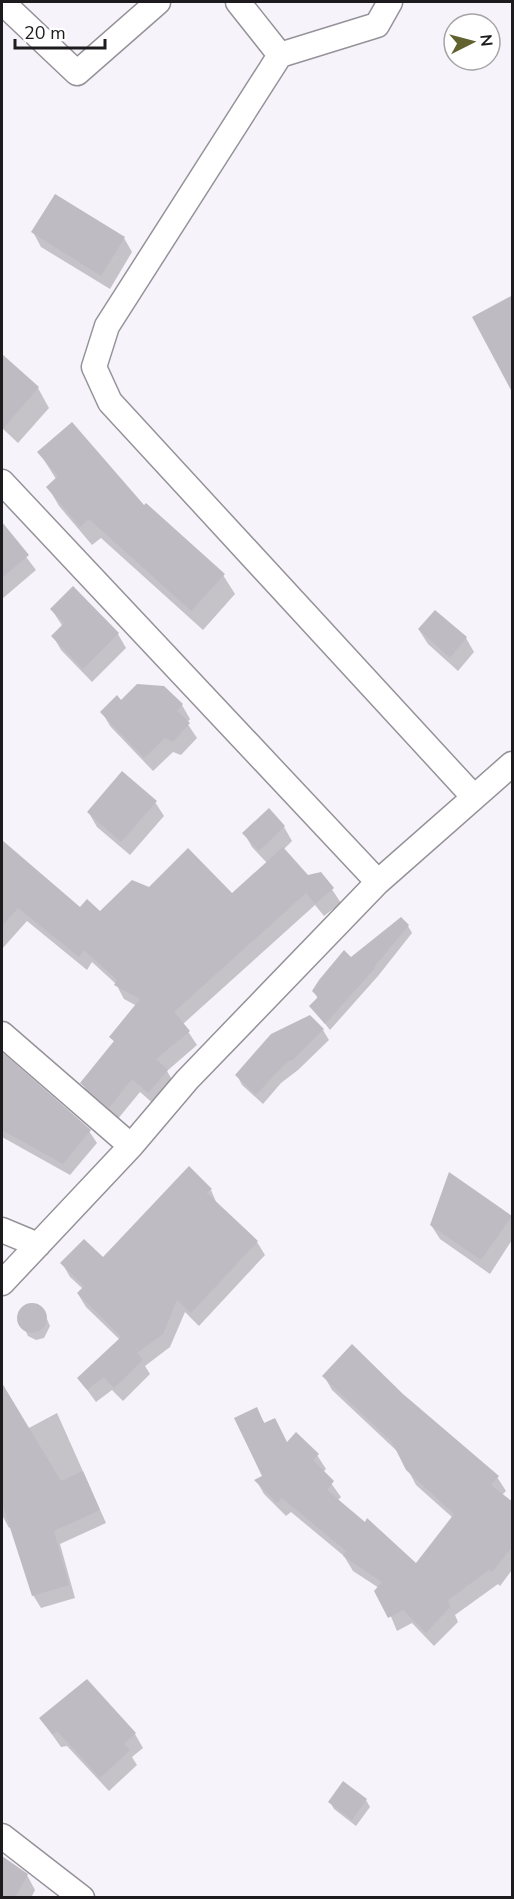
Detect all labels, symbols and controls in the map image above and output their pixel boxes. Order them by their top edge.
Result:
scale bar [15,12,105,50]
north arrow [442,12,502,72]
text: 20 m [24,21,66,45]
text: N [474,33,497,48]

